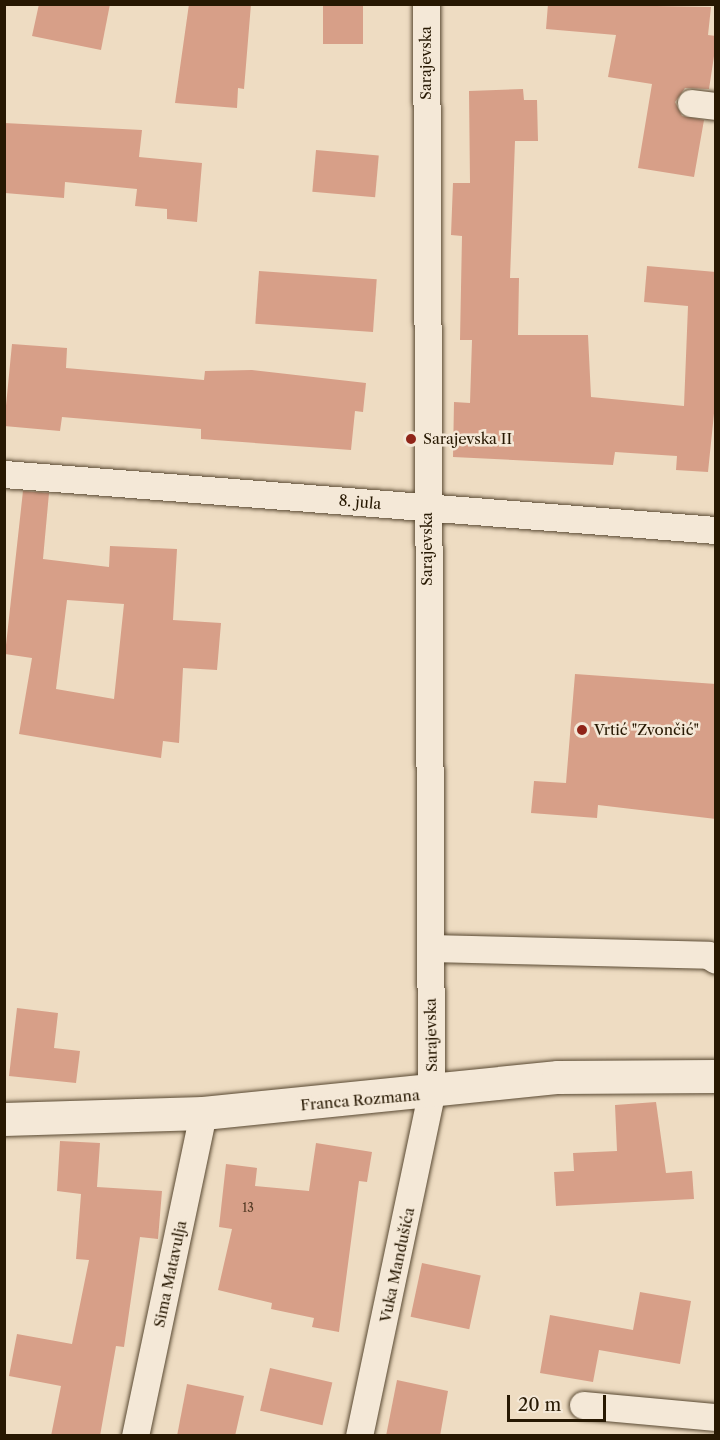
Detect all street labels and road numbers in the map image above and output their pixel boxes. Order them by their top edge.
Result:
street label: Sarajevska [417,26,435,100]
street label: 8. jula [338,491,382,513]
street label: Sarajevska [418,512,436,586]
street label: Sarajevska [421,998,441,1072]
street label: Franca Rozmana [299,1086,421,1114]
street label: Vuka Mandušića [376,1206,418,1324]
street label: Sima Matavulja [150,1219,190,1329]

